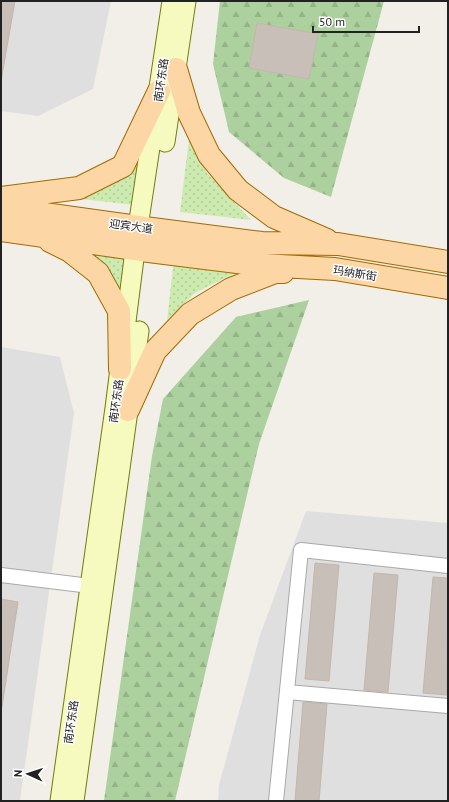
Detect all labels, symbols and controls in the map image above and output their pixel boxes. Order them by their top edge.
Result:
scale bar [313,8,419,34]
text: 50 m [319,14,345,29]
street label: 南环东路 [151,57,171,103]
street label: 迎宾大道 [108,216,154,236]
street label: 玛纳斯街 [332,263,378,283]
street label: 南环东路 [106,378,126,424]
street label: 南环东路 [61,699,81,745]
north arrow [8,754,48,794]
text: N [11,769,25,777]

